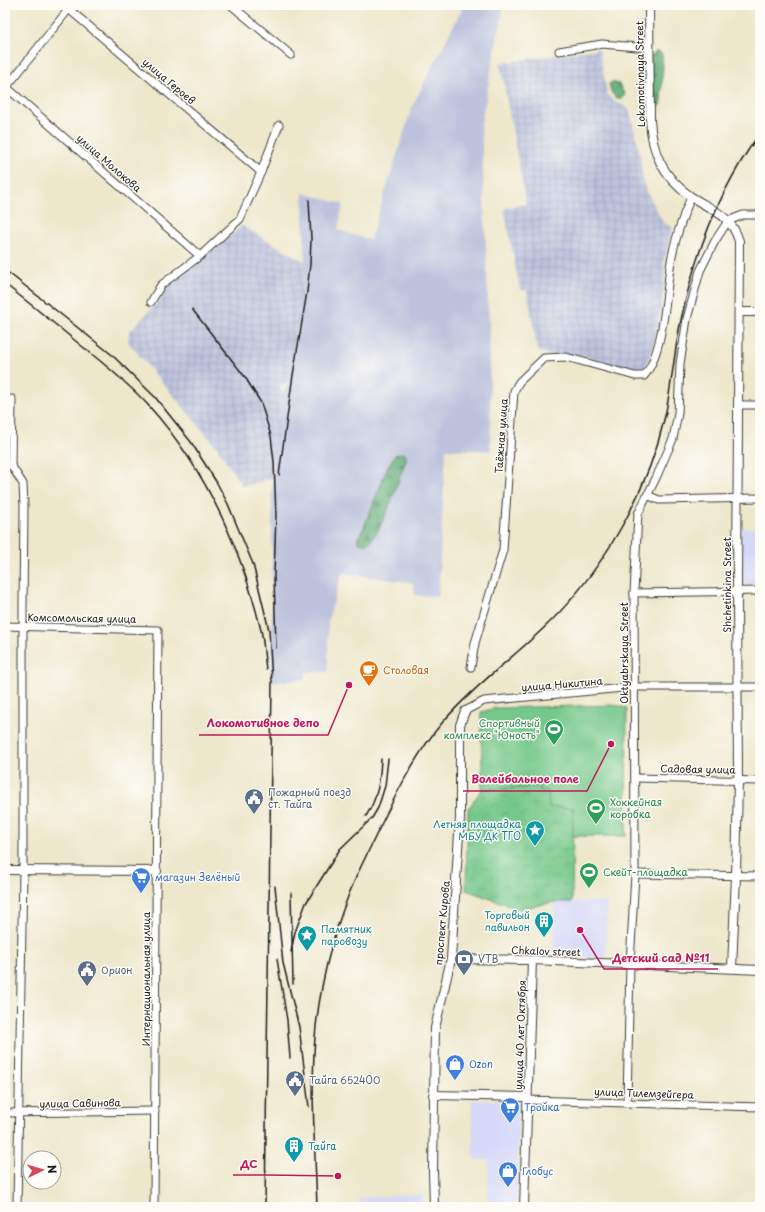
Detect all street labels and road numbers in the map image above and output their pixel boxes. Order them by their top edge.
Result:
street label: Lokomotivnaya Street [631,21,649,127]
street label: улица Героев [140,54,199,107]
street label: улица Молокова [74,130,146,195]
street label: Таёжная улица [490,397,511,474]
street label: Shchetinkina Street [719,537,734,633]
street label: Oktyabrskaya Street [616,602,632,704]
street label: Комсомольская улица [27,609,137,626]
street label: улица Никитина [521,672,604,695]
street label: Садовая улица [660,760,736,777]
street label: проспект Кирова [430,879,453,966]
street label: Интернациональная улица [138,911,153,1046]
street label: Chkalov street [511,942,581,959]
street label: улица 40 лет Октября [510,980,529,1090]
street label: улица Тилемзейгера [594,1083,695,1102]
street label: улица Савинова [39,1094,122,1111]

